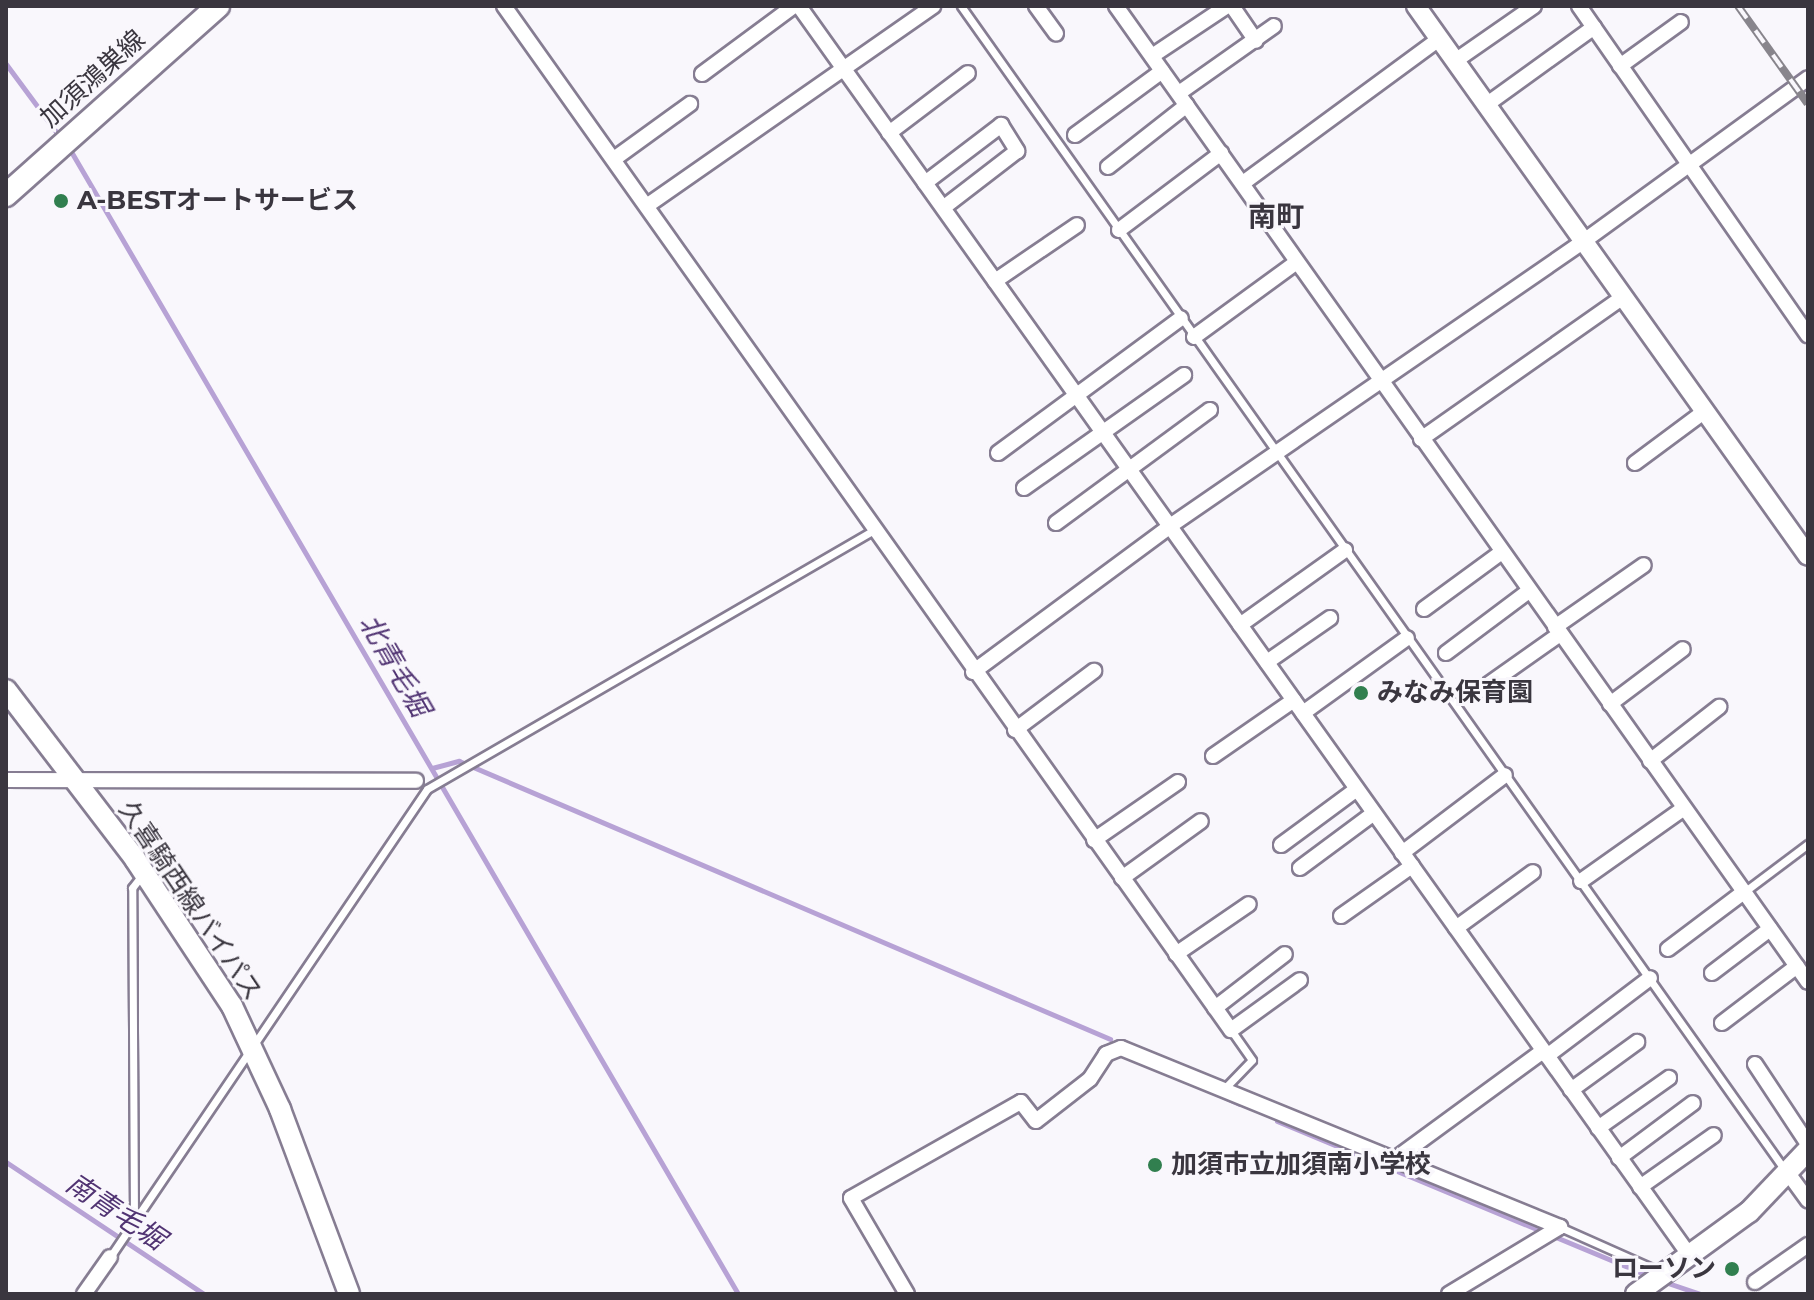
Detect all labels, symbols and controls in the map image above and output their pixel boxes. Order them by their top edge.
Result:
street label: 加須鴻巣線 [34,24,152,134]
place label: A-BESTオートサービス [77,185,358,217]
marker: A-BESTオートサービス [52,192,70,210]
district label: 南町 [1248,199,1304,233]
water label: 北青毛堀 [352,608,438,722]
place label: みなみ保育園 [1377,677,1533,709]
marker: みなみ保育園 [1352,684,1370,702]
street label: 久喜騎西線バイパス [112,795,268,1007]
place label: 加須市立加須南小学校 [1171,1149,1431,1181]
marker: 加須市立加須南小学校 [1146,1156,1164,1174]
water label: 南青毛堀 [60,1166,172,1256]
place label: ローソン [1612,1253,1716,1285]
marker: ローソン [1723,1260,1741,1278]

